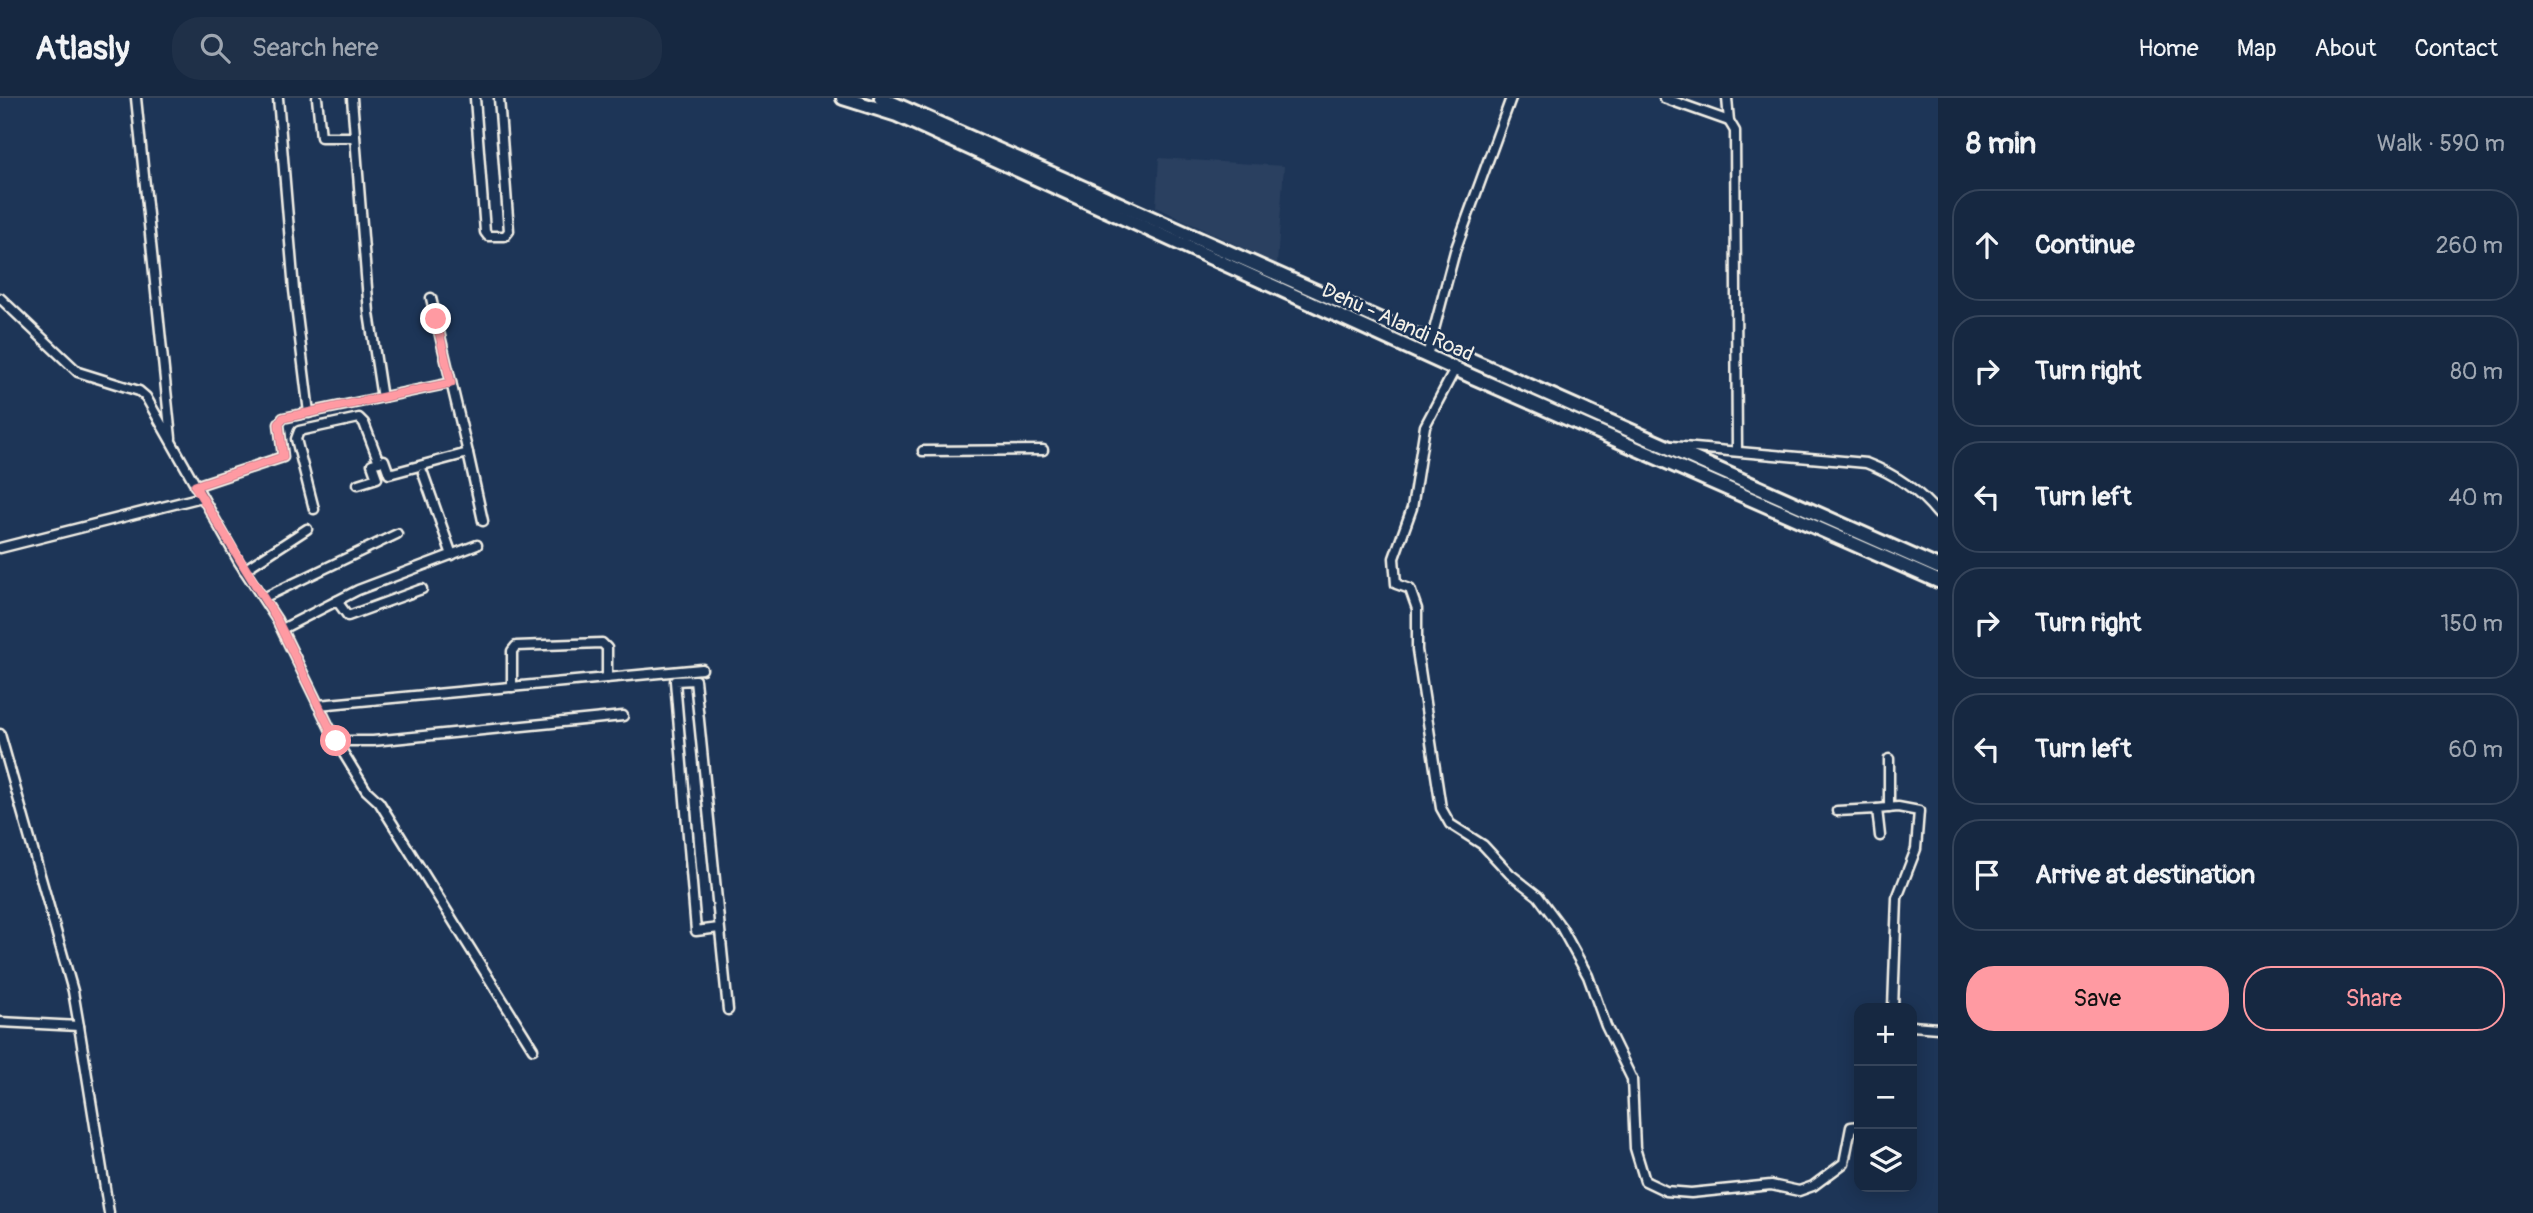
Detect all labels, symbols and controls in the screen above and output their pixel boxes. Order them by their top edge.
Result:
search box [172,17,662,80]
text: Atlasly [35,28,130,69]
icon: search [196,29,234,67]
text: Search here [252,32,379,64]
text: Home [2138,34,2199,63]
text: Map [2237,34,2277,63]
text: About [2315,34,2377,63]
text: Contact [2415,34,2498,63]
text: 8 min [1966,125,2036,162]
text: Walk · 590 m [2377,129,2505,158]
icon: ahead [1968,226,2006,264]
text: Continue [2035,229,2135,261]
text: 260 m [2436,231,2503,260]
street label: Dehu - Alandi Road [1318,277,1478,368]
route end [420,303,451,334]
icon: right [1968,352,2006,390]
text: Turn right [2035,355,2141,387]
text: 80 m [2450,357,2503,386]
icon: left [1968,478,2006,516]
text: Turn left [2035,481,2131,513]
text: 40 m [2449,483,2503,512]
icon: right [1968,604,2006,642]
text: Turn right [2035,607,2141,639]
text: 150 m [2440,609,2503,638]
route start [320,725,351,756]
icon: left [1968,730,2006,768]
text: Turn left [2035,733,2131,765]
text: 60 m [2448,735,2503,764]
icon: arrive [1968,856,2006,894]
text: Arrive at destination [2035,859,2255,891]
button: Save [1966,966,2229,1031]
button: Share [2243,966,2505,1031]
map controls [1854,1003,1917,1192]
button: + [1854,1003,1917,1066]
button: − [1854,1066,1917,1129]
button: layers [1854,1129,1917,1192]

